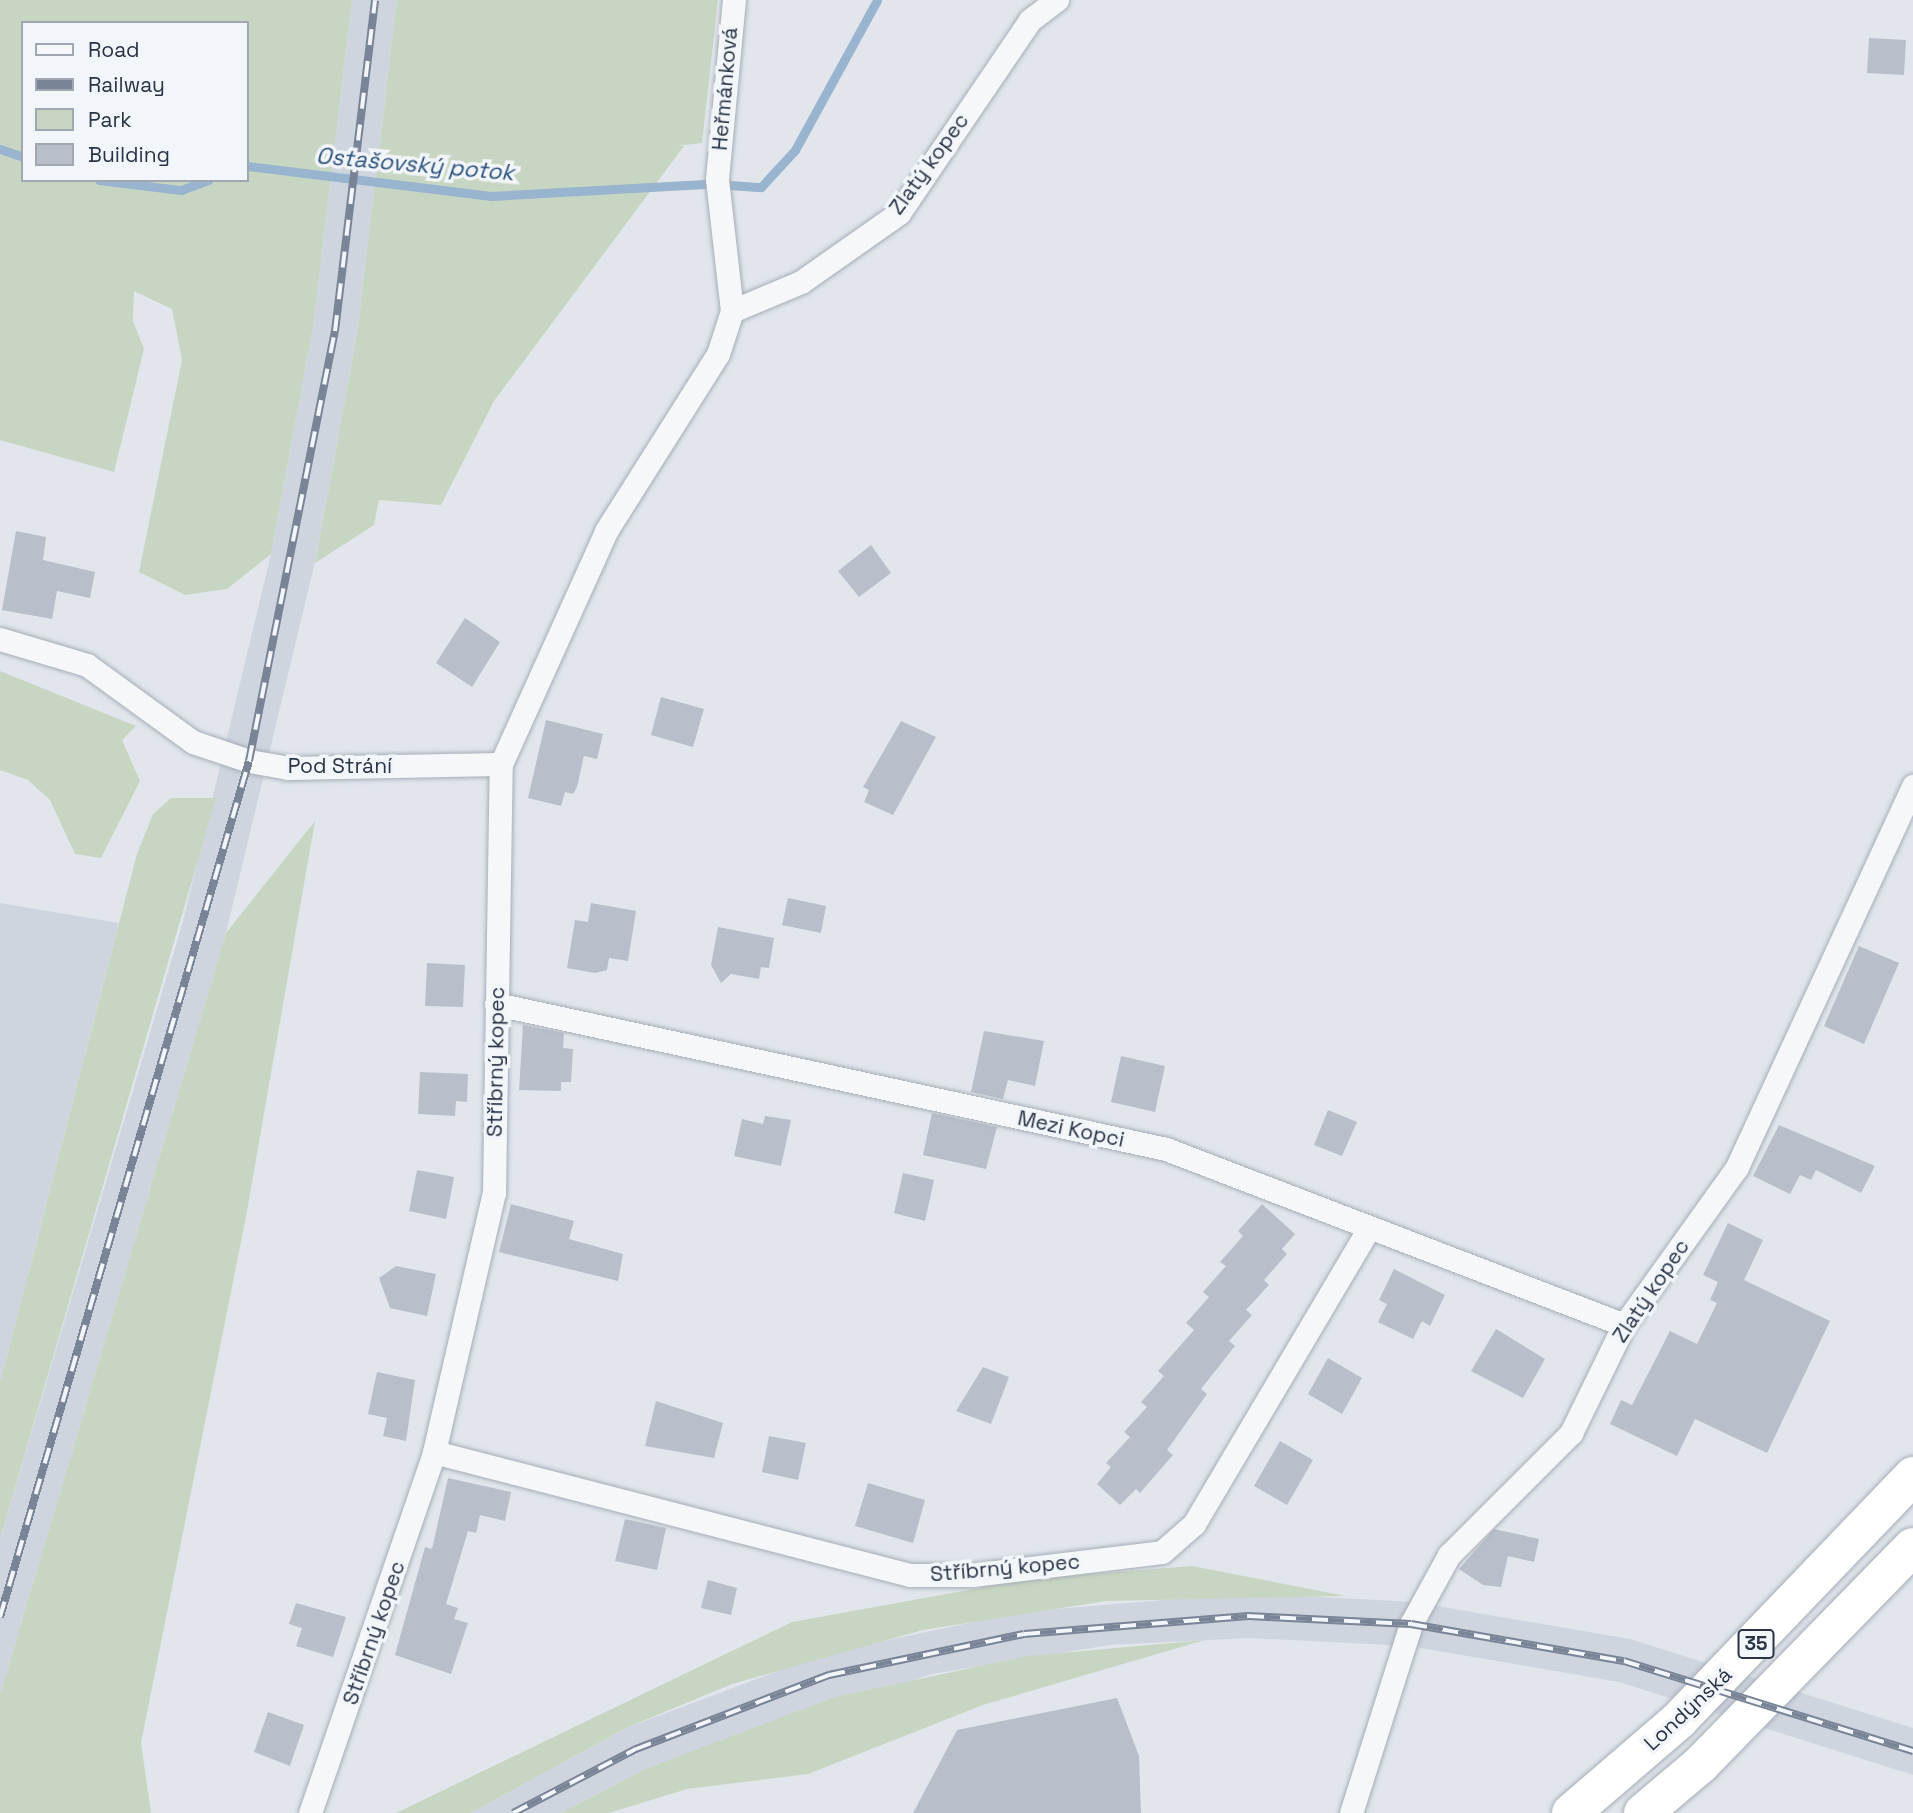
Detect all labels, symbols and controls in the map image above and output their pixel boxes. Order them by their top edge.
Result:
legend [21,21,248,182]
street label: Heřmánková [707,26,743,152]
text: Road [88,36,140,63]
text: Railway [88,71,165,98]
text: Park [88,106,132,133]
street label: Zlatý kopec [884,109,974,219]
text: Building [88,141,170,168]
water label: Ostašovský potok [315,142,515,186]
street label: Pod Strání [288,753,392,779]
street label: Stříbrný kopec [482,987,510,1137]
street label: Mezi Kopci [1015,1105,1127,1153]
street label: Zlatý kopec [1607,1235,1695,1347]
street label: Stříbrný kopec [929,1549,1081,1587]
street label: Stříbrný kopec [338,1558,410,1708]
road number: 35 [1737,1628,1775,1660]
street label: Londýnská [1639,1662,1737,1756]

